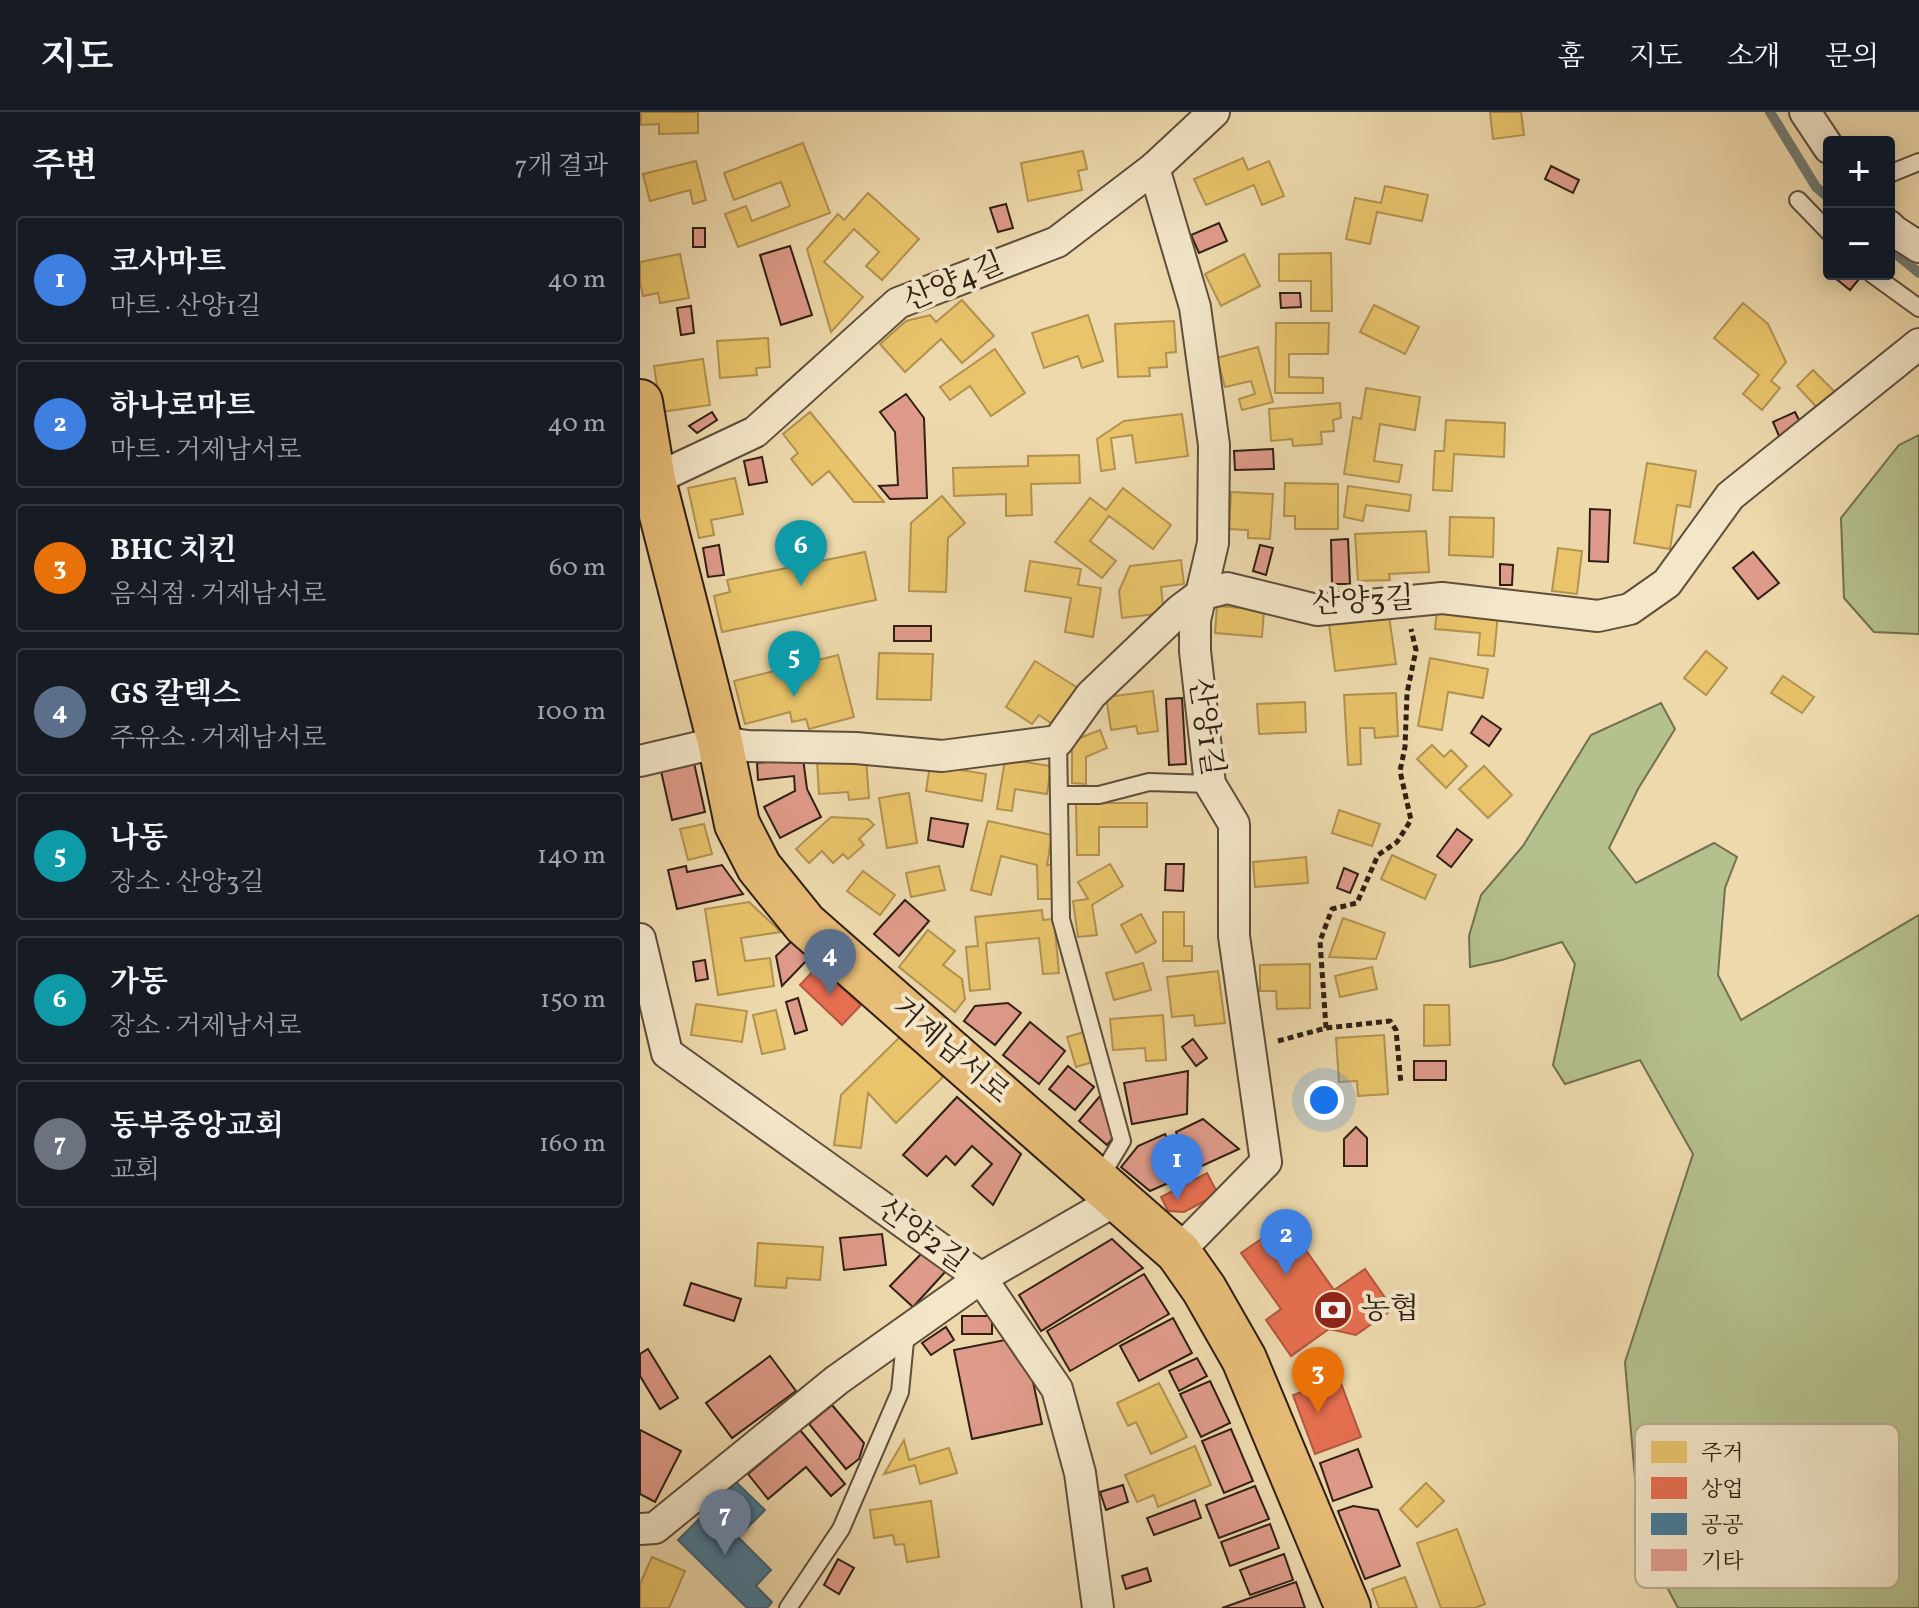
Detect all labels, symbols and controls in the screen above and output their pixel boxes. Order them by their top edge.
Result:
text: 지도 [40,33,113,86]
text: 홈 [1558,38,1585,77]
text: 지도 [1629,38,1683,77]
text: 소개 [1727,38,1781,77]
text: 문의 [1825,38,1879,77]
map controls [1823,136,1895,280]
button: + [1823,136,1895,208]
text: 주변 [32,144,98,191]
text: 7개 결과 [515,149,608,185]
button: − [1823,208,1895,280]
text: 코사마트 [110,242,226,284]
street label: 산양4길 [898,243,1010,323]
text: 1 [55,262,65,298]
text: 40 m [547,262,606,298]
text: 마트 · 산양1길 [110,289,261,325]
text: 하나로마트 [110,386,255,428]
text: 2 [53,406,67,442]
text: 40 m [547,406,606,442]
text: 마트 · 거제남서로 [110,433,301,469]
pin: 6 [775,520,827,586]
text: BHC 치킨 [110,530,237,572]
text: 3 [53,550,67,586]
text: 60 m [549,550,606,586]
text: 음식점 · 거제남서로 [110,577,326,613]
street label: 산양3길 [1311,578,1415,626]
pin: 5 [768,631,820,697]
text: GS 칼텍스 [110,674,241,716]
street label: 산양1길 [1177,675,1233,779]
text: 4 [52,694,68,730]
text: 100 m [536,694,606,730]
text: 주유소 · 거제남서로 [110,721,326,757]
text: 나동 [110,818,168,860]
text: 5 [54,838,66,874]
text: 140 m [537,838,606,874]
text: 장소 · 산양3길 [110,865,264,901]
pin: 4 [804,929,856,995]
text: 가동 [110,962,168,1004]
text: 6 [53,982,67,1018]
text: 150 m [540,982,606,1018]
street label: 거제남서로 [882,988,1018,1114]
text: 장소 · 거제남서로 [110,1009,301,1045]
your location [1304,1080,1344,1120]
text: 동부중앙교회 [110,1106,284,1148]
text: 7 [54,1126,66,1162]
text: 160 m [539,1126,606,1162]
pin: 1 [1151,1134,1203,1200]
text: 교회 [110,1153,160,1189]
street label: 산양2길 [868,1189,976,1283]
pin: 2 [1260,1209,1312,1275]
bank icon: 농협 [1312,1289,1354,1331]
place label: 농협 [1361,1289,1419,1331]
pin: 3 [1292,1347,1344,1413]
legend [1635,1424,1899,1588]
text: 주거 [1701,1439,1744,1470]
text: 상업 [1701,1475,1744,1506]
pin: 7 [699,1489,751,1555]
text: 공공 [1701,1511,1744,1542]
text: 기타 [1701,1547,1744,1578]

